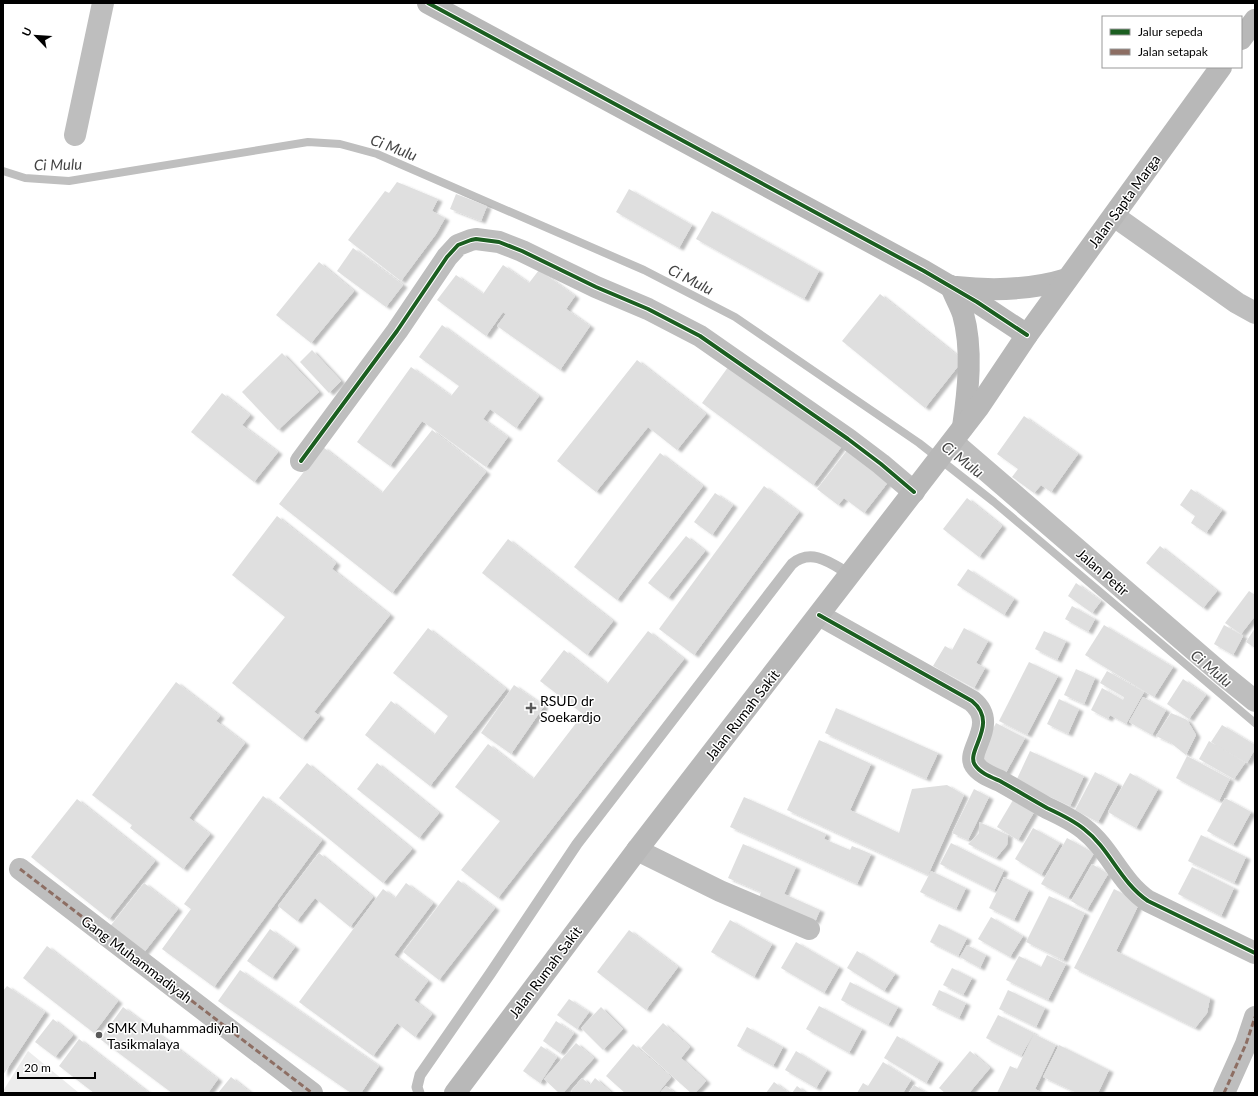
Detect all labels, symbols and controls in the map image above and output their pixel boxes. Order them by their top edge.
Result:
north arrow [16,16,56,56]
legend [1102,16,1242,68]
text: Jalur sepeda [1138,24,1203,39]
text: U [19,25,34,38]
text: Jalan setapak [1138,44,1209,59]
water label: Ci Mulu [368,130,420,164]
street label: Jalan Sapta Marga [1085,151,1164,251]
water label: Ci Mulu [34,155,82,173]
water label: Ci Mulu [665,260,717,298]
water label: Ci Mulu [938,437,988,481]
street label: Jalan Petir [1074,545,1132,599]
water label: Ci Mulu [1188,646,1236,690]
street label: Jalan Rumah Sakit [701,666,783,764]
place label: RSUD dr Soekardjo [540,692,601,725]
marker: RSUD dr Soekardjo [525,702,537,714]
street label: Gang Muhammadiyah [78,912,196,1006]
street label: Jalan Rumah Sakit [505,923,585,1021]
place label: SMK Muhammadiyah Tasikmalaya [107,1019,239,1052]
marker: SMK Muhammadiyah Tasikmalaya [94,1030,104,1040]
scale bar [18,1054,95,1080]
text: 20 m [24,1060,51,1075]

